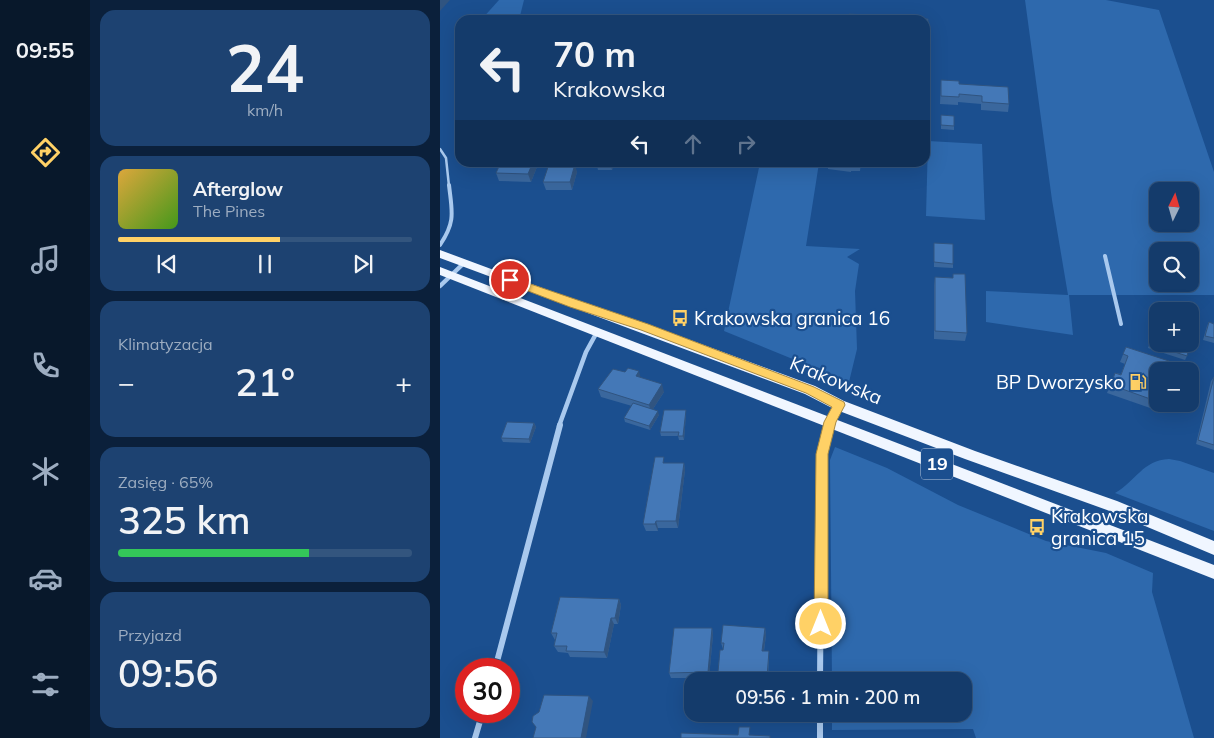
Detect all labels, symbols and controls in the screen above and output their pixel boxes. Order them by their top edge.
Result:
text: 24 [226,27,304,108]
text: 70 m [553,32,636,76]
icon: left [470,35,535,100]
text: 09:55 [16,36,74,64]
text: Krakowska [553,75,666,103]
text: km/h [247,100,283,120]
icon: left [626,130,654,158]
icon: ahead [679,130,707,158]
icon: right [732,130,760,158]
icon: directions [28,135,63,170]
text: Afterglow [193,177,283,201]
north arrow [1149,182,1199,232]
map controls [1149,182,1199,412]
text: The Pines [193,201,265,221]
icon: music [28,242,63,277]
button: search [1149,242,1199,292]
icon: previous [153,250,181,278]
icon: pause [251,250,279,278]
icon: next [349,250,377,278]
pin [489,259,531,301]
icon: arrive [496,266,524,294]
button: + [1149,302,1199,352]
place label: Krakowska granica 16 [694,306,890,330]
bus stop icon: Krakowska granica 16 [670,308,690,328]
text: Klimatyzacja [118,334,213,354]
icon: phone [28,348,63,383]
street label: Krakowska [786,351,886,409]
text: 21° [235,358,295,406]
button: − [1149,362,1199,412]
text: − [118,365,135,400]
text: + [395,365,412,400]
place label: BP Dworzysko [996,370,1124,394]
fuel station icon: BP Dworzysko [1128,372,1148,392]
road number: 19 [921,448,953,479]
icon: climate [28,454,63,489]
text: Zasięg · 65% [118,472,213,492]
text: 325 km [118,496,251,544]
place label: Krakowska granica 15 [1051,504,1148,550]
bus stop icon: Krakowska granica 15 [1027,517,1047,537]
icon: car [28,561,63,596]
position arrow [794,597,846,649]
text: Przyjazd [118,625,182,645]
text: 09:56 [118,649,218,697]
speed limit sign: 30 [455,658,520,723]
icon: filters [28,667,63,702]
text: 09:56 · 1 min · 200 m [735,685,921,709]

